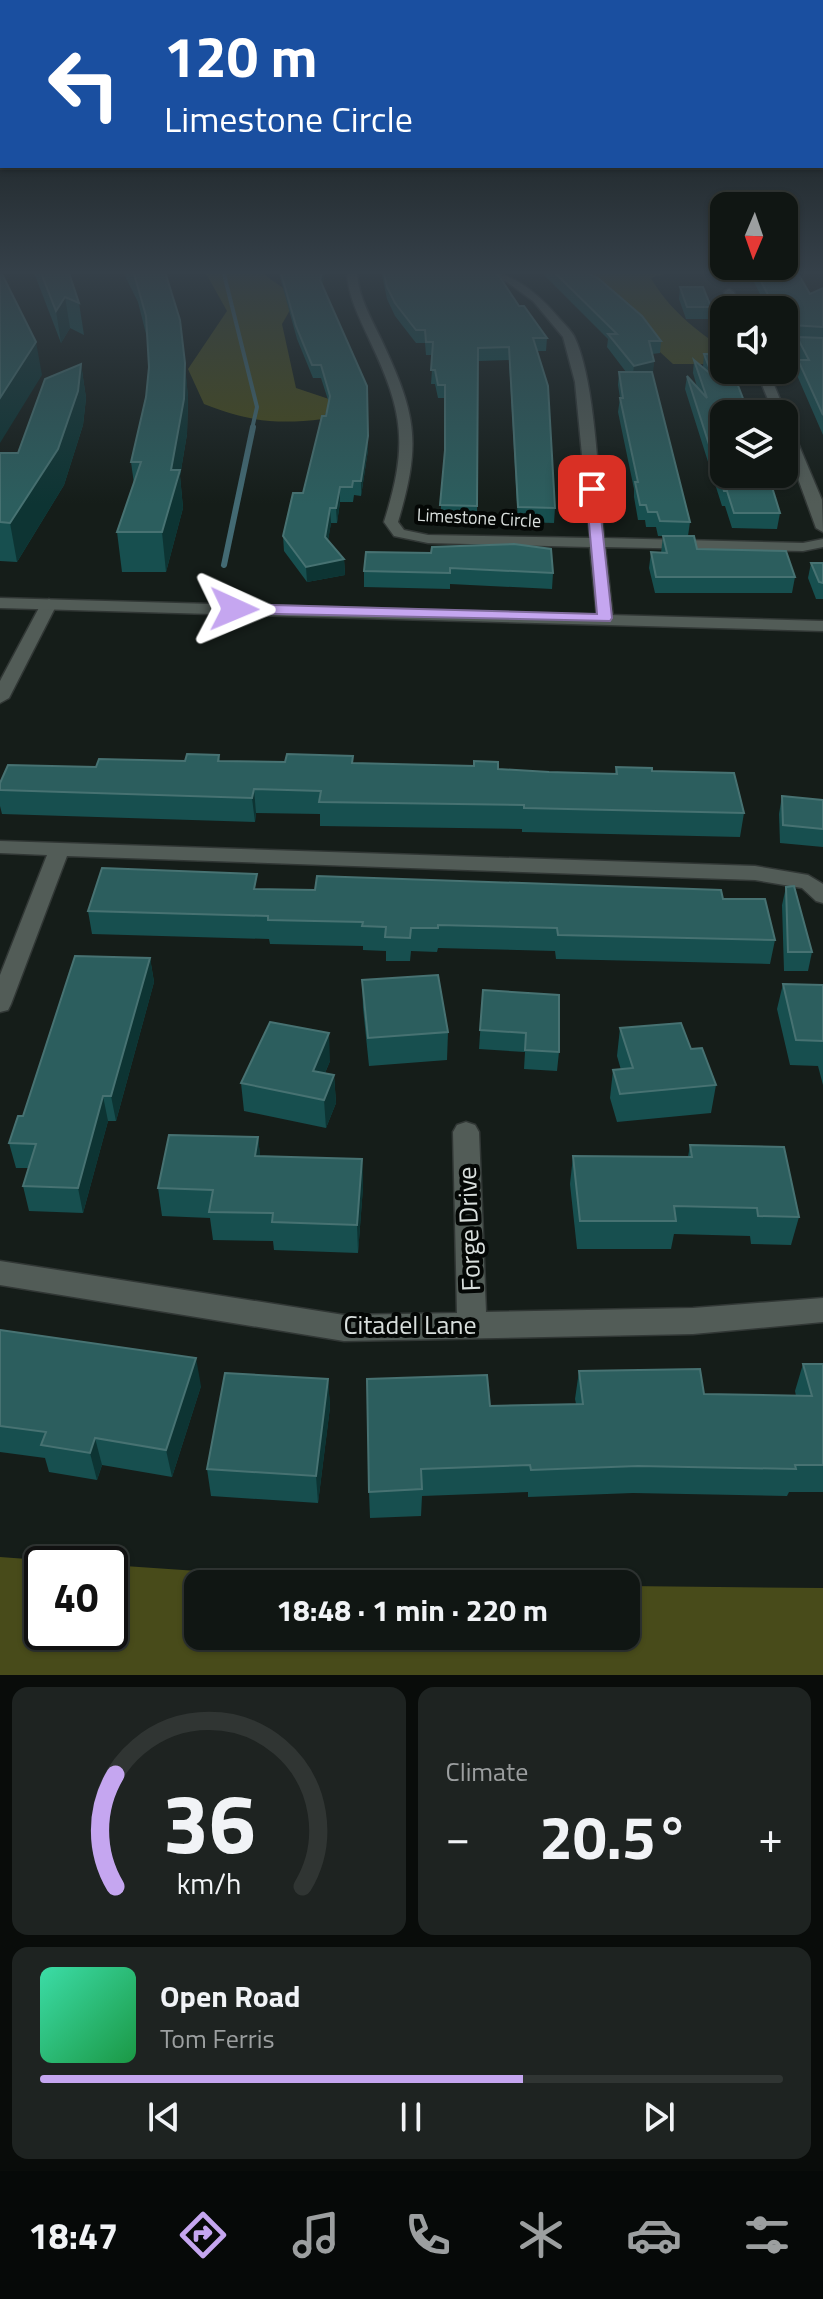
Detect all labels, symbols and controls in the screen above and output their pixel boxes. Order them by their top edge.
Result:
text: 120 m [164,14,317,99]
icon: left [32,32,136,136]
text: Limestone Circle [164,91,413,146]
north arrow [710,192,798,280]
map controls [710,192,798,488]
button: sound [710,296,798,384]
button: layers [710,400,798,488]
pin [558,455,626,523]
icon: arrive [570,467,614,511]
street label: Limestone Circle [416,501,542,534]
position arrow [192,567,276,651]
street label: Forge Drive [447,1166,490,1292]
street label: Citadel Lane [343,1305,477,1344]
speed limit sign: 40 [24,1546,128,1650]
text: 18:48 · 1 min · 220 m [276,1587,548,1633]
text: Climate [446,1752,528,1791]
text: 36 [162,1759,255,1885]
text: 20.5° [539,1791,689,1882]
text: − [446,1803,470,1870]
text: + [758,1803,783,1870]
text: km/h [176,1862,241,1905]
text: Open Road [160,1973,301,2019]
text: Tom Ferris [160,2019,275,2058]
icon: previous [142,2095,186,2139]
icon: pause [389,2095,433,2139]
icon: next [637,2095,681,2139]
icon: directions [175,2207,231,2263]
icon: music [288,2207,344,2263]
icon: phone [400,2207,456,2263]
icon: climate [513,2207,569,2263]
icon: car [626,2207,682,2263]
icon: filters [739,2207,795,2263]
text: 18:47 [28,2208,118,2263]

